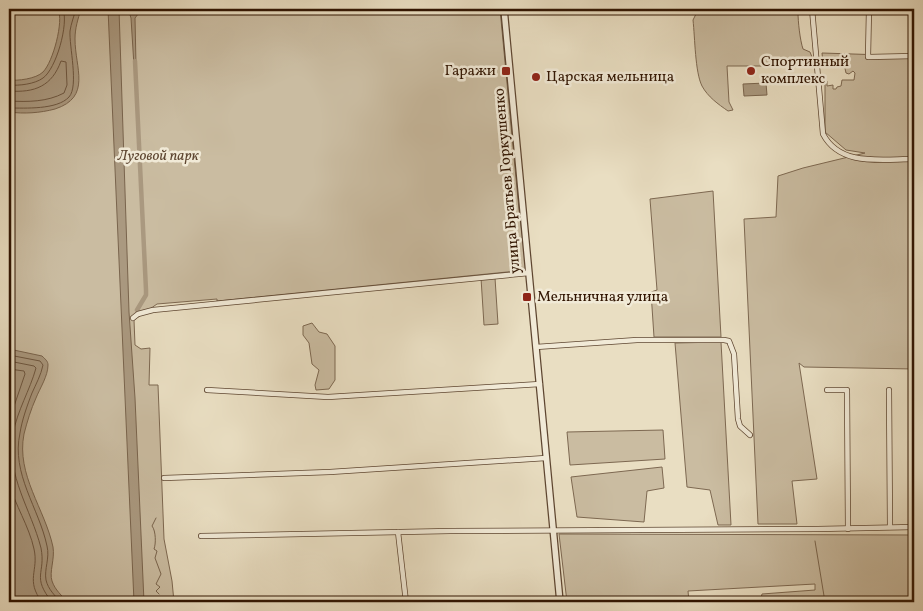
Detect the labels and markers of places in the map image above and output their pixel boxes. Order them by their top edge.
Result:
place label: Спортивный комплекс [761,52,849,90]
place label: Гаражи [444,61,496,82]
marker: Гаражи [500,65,512,77]
marker: Спортивный комплекс [745,65,757,77]
place label: Царская мельница [546,67,674,88]
marker: Царская мельница [530,71,542,83]
place label: Мельничная улица [537,287,668,308]
marker: Мельничная улица [521,291,533,303]

